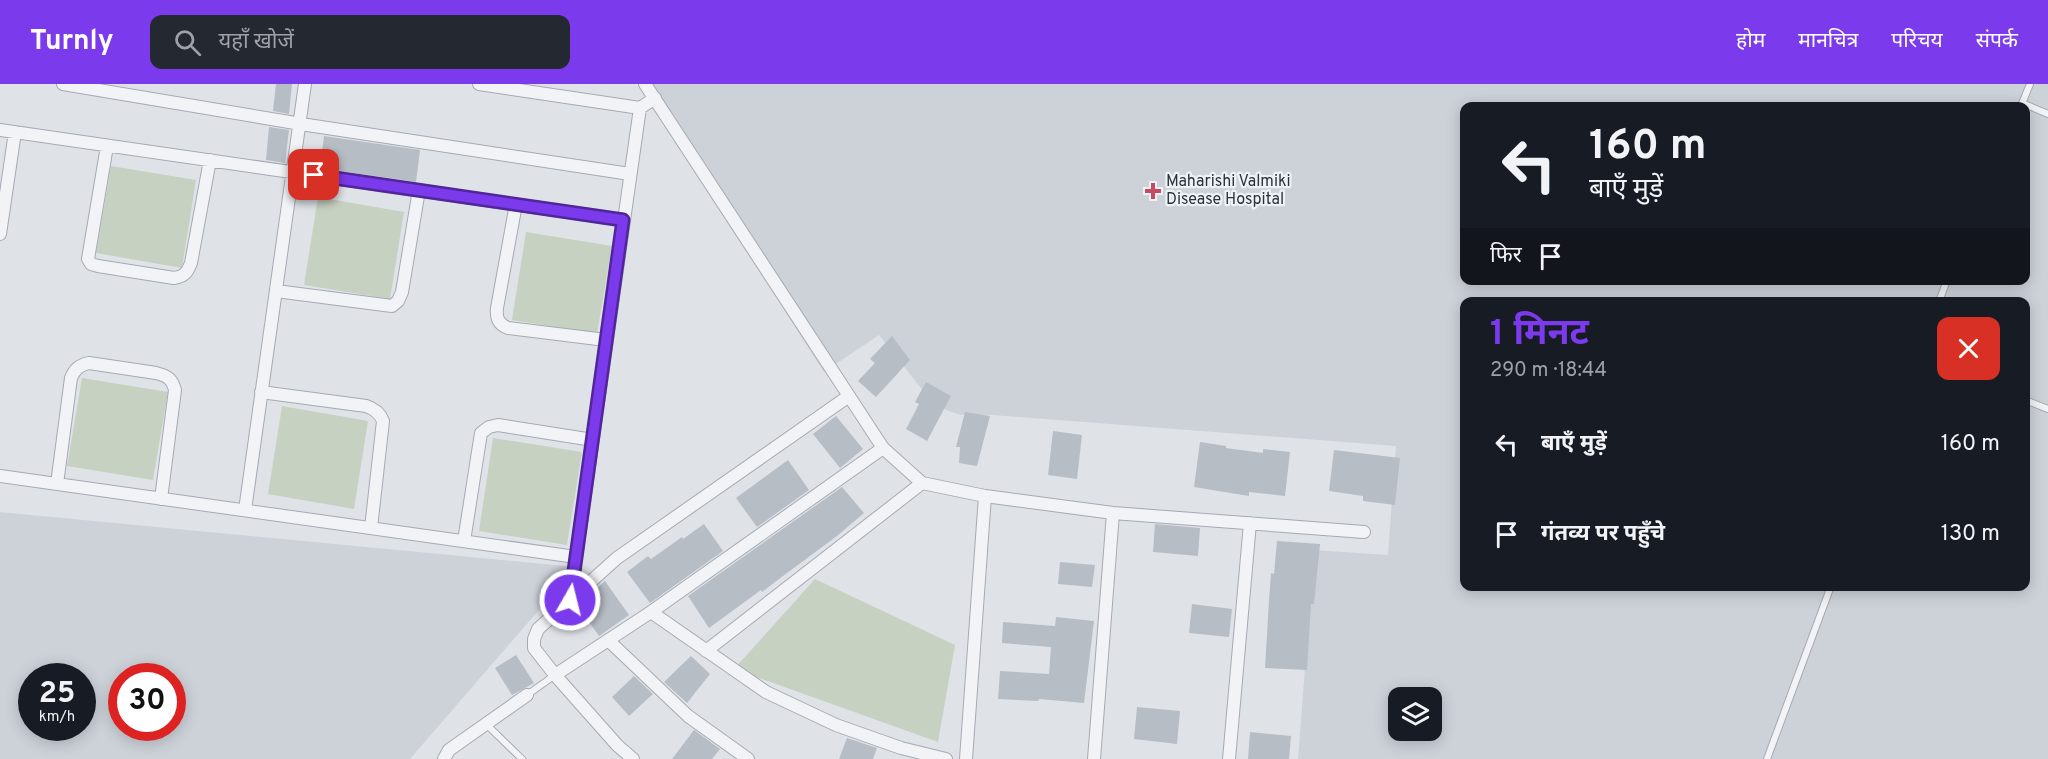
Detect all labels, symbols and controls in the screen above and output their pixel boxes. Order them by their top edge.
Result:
search box [150,15,570,69]
text: Turnly [30,24,114,60]
icon: search [171,26,204,59]
text: होम [1736,28,1765,55]
text: मानचित्र [1798,28,1858,55]
text: परिचय [1891,28,1943,55]
text: संपर्क [1976,28,2018,55]
text: यहाँ खोजें [219,29,294,56]
text: 160 m [1589,121,1707,174]
icon: left [1490,126,1568,204]
pin [288,149,339,200]
icon: arrive [297,158,330,191]
place label: Maharishi Valmiki Disease Hospital [1166,172,1291,210]
text: बाएँ मुड़ें [1589,173,1663,207]
marker: Maharishi Valmiki Disease Hospital [1144,182,1162,200]
icon: arrive [1534,240,1567,273]
text: फिर [1490,243,1522,270]
text: 1 मिनट [1490,312,1589,358]
button: close [1937,317,2000,380]
text: 290 m · 18:44 [1490,358,1607,384]
icon: left [1490,428,1523,461]
text: बाएँ मुड़ें [1541,431,1607,458]
text: 160 m [1941,431,2000,458]
icon: arrive [1490,518,1523,551]
text: गंतव्य पर पहुँचे [1541,521,1665,548]
text: 130 m [1941,521,2000,548]
position arrow [538,568,602,632]
speed limit sign: 30 [108,663,186,741]
text: 25 [39,676,75,713]
map controls [1388,687,1442,741]
button: layers [1388,687,1442,741]
text: km/h [39,708,75,727]

